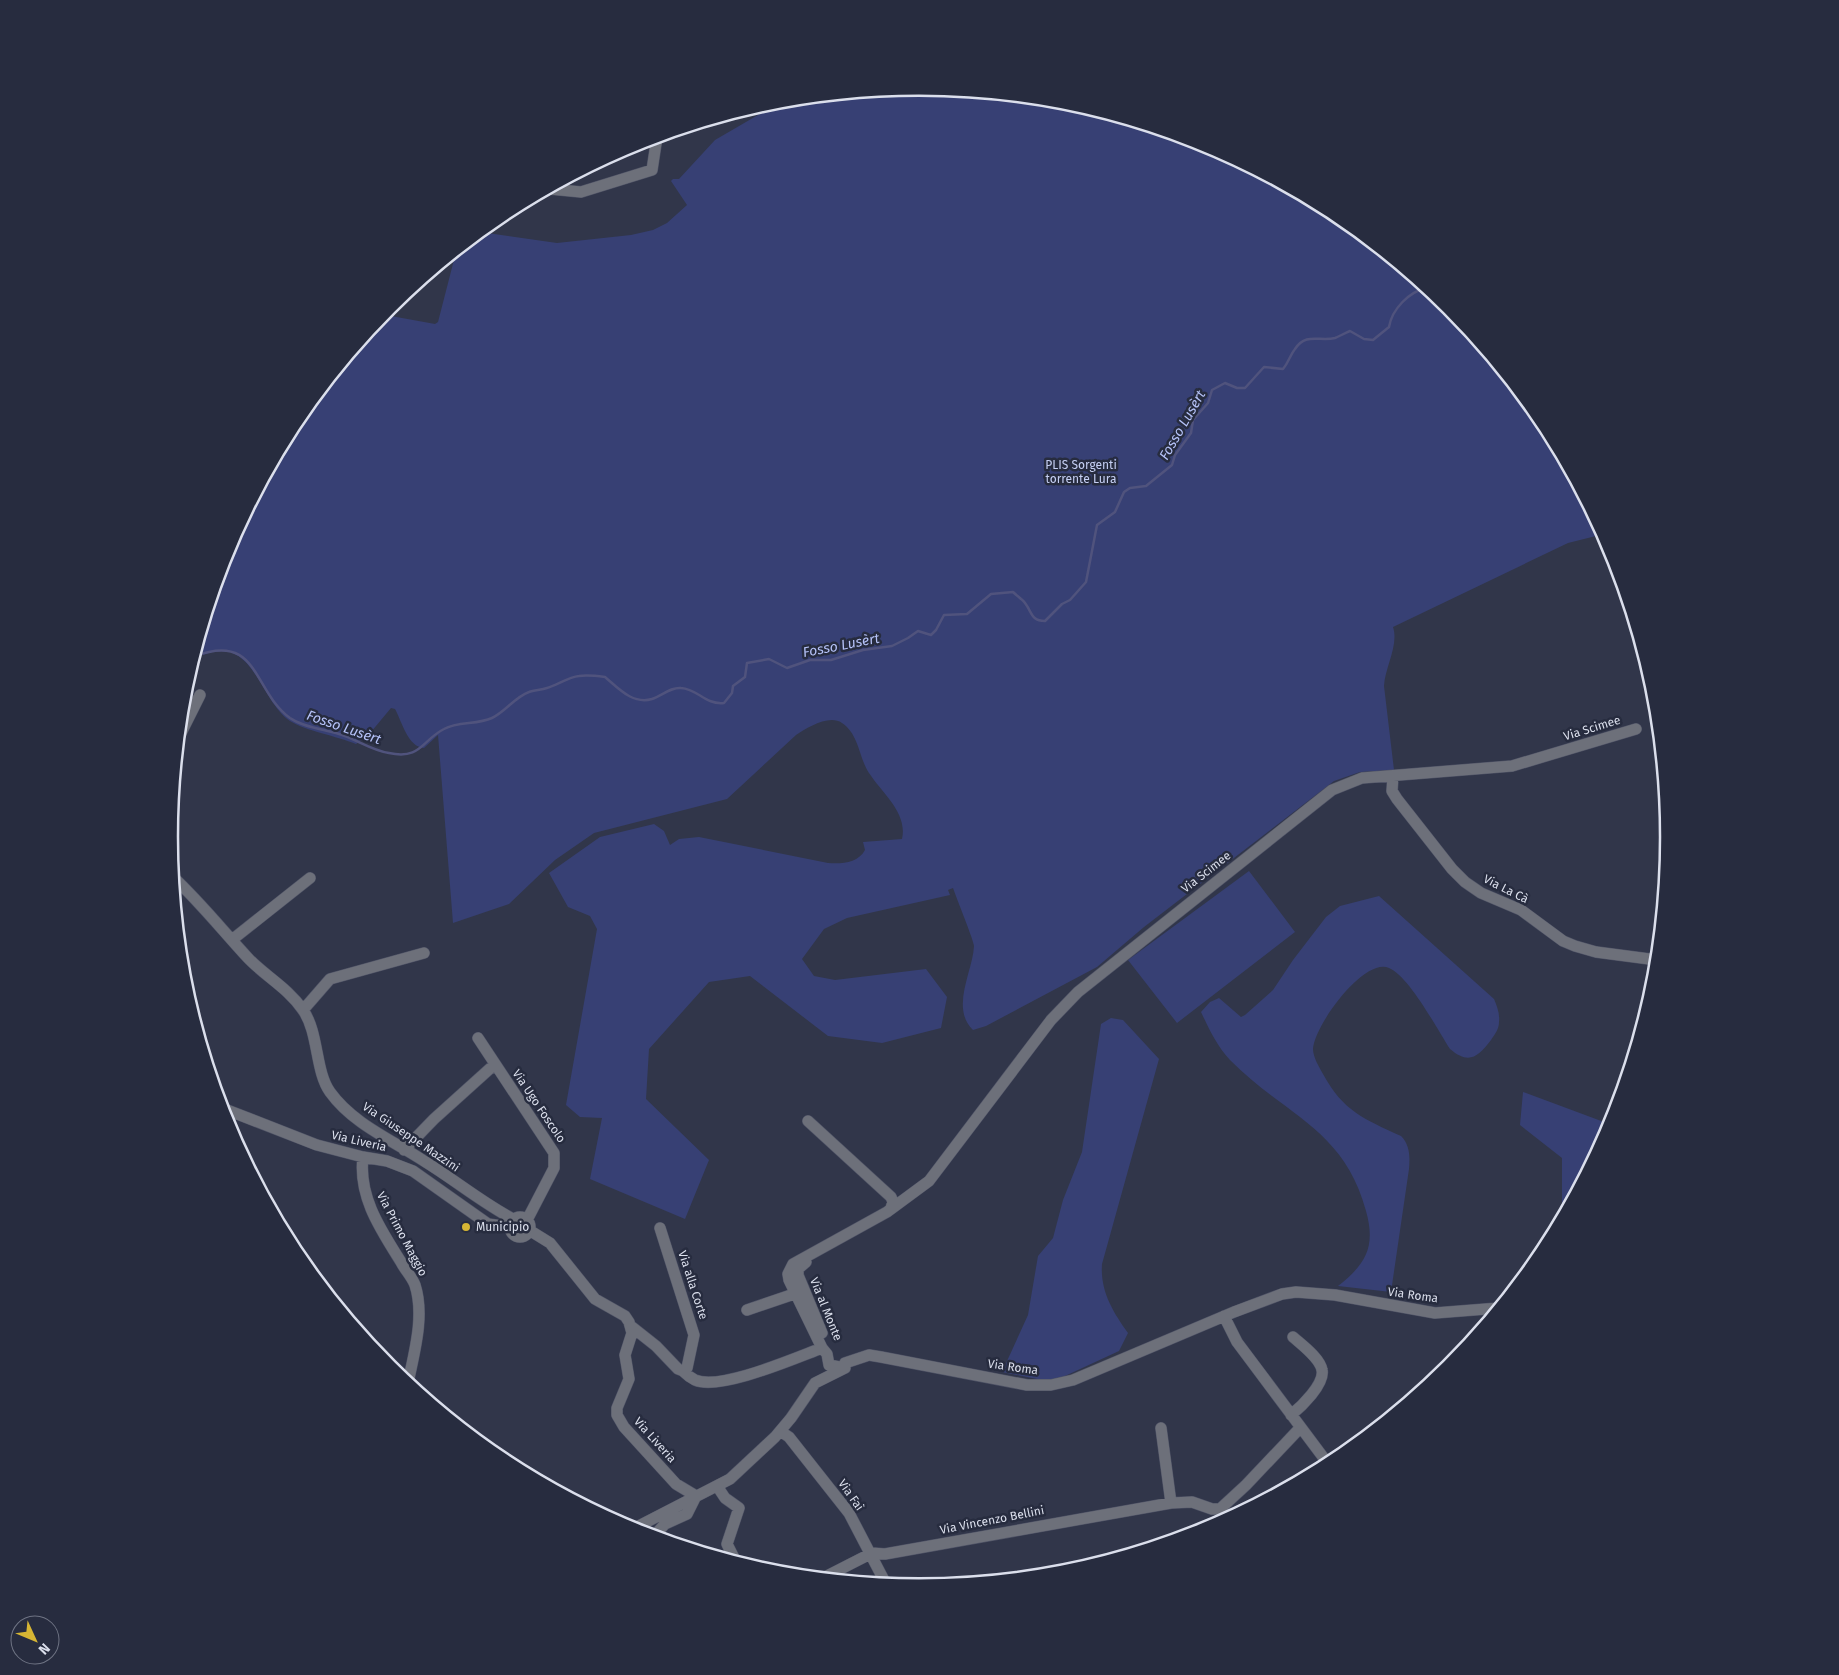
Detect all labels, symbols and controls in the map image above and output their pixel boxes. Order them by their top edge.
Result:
water label: Fosso Lusèrt [1156,387,1209,463]
park label: PLIS Sorgenti torrente Lura [1045,458,1117,486]
water label: Fosso Lusèrt [801,630,881,661]
water label: Fosso Lusèrt [304,707,383,748]
street label: Via Scimee [1562,713,1622,743]
street label: Via Scimee [1179,848,1233,896]
street label: Via La Cà [1481,872,1531,906]
street label: Via Ugo Foscolo [509,1067,569,1145]
street label: Via Giuseppe Mazzini [360,1099,462,1175]
street label: Via Liveria [330,1128,388,1154]
street label: Via Primo Maggio [374,1189,430,1279]
place label: Municipio [476,1220,529,1234]
marker: Municipio [460,1221,472,1233]
street label: Via alla Corte [675,1249,711,1321]
street label: Via al Monte [807,1275,845,1343]
street label: Via Roma [1387,1285,1439,1305]
street label: Via Roma [987,1357,1039,1377]
street label: Via Liveria [631,1414,679,1466]
street label: Via Faì [835,1477,867,1514]
street label: Via Vincenzo Bellini [939,1503,1045,1537]
north arrow [10,1615,60,1665]
text: N [35,1639,53,1658]

